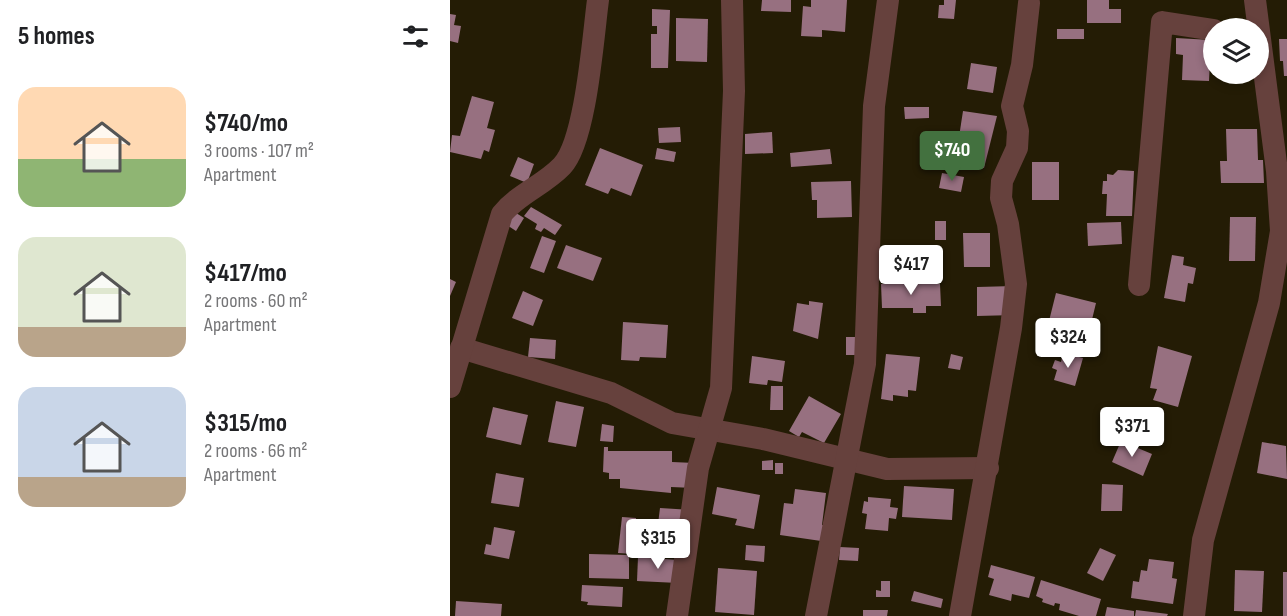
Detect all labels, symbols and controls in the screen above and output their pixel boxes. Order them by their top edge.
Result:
map controls [1203,18,1269,84]
button: layers [1203,18,1269,84]
icon: filters [399,20,432,53]
text: 5 homes [18,21,95,52]
text: $740/mo [204,108,288,139]
icon: home [66,111,138,183]
pin: $740 [916,131,988,182]
text: $740 [934,138,970,162]
text: 3 rooms · 107 m² [204,139,314,163]
text: Apartment [204,163,277,187]
pin: $417 [875,245,947,296]
text: $417 [893,252,929,276]
text: $417/mo [204,258,287,289]
icon: home [66,261,138,333]
text: 2 rooms · 60 m² [204,289,308,313]
text: Apartment [204,313,277,337]
pin: $324 [1032,318,1104,369]
text: $324 [1049,325,1087,349]
pin: $371 [1096,407,1168,458]
text: $315/mo [204,408,287,439]
icon: home [66,411,138,483]
text: $371 [1114,414,1150,438]
text: 2 rooms · 66 m² [204,439,308,463]
text: Apartment [204,463,277,487]
pin: $315 [622,519,694,570]
text: $315 [640,526,676,550]

